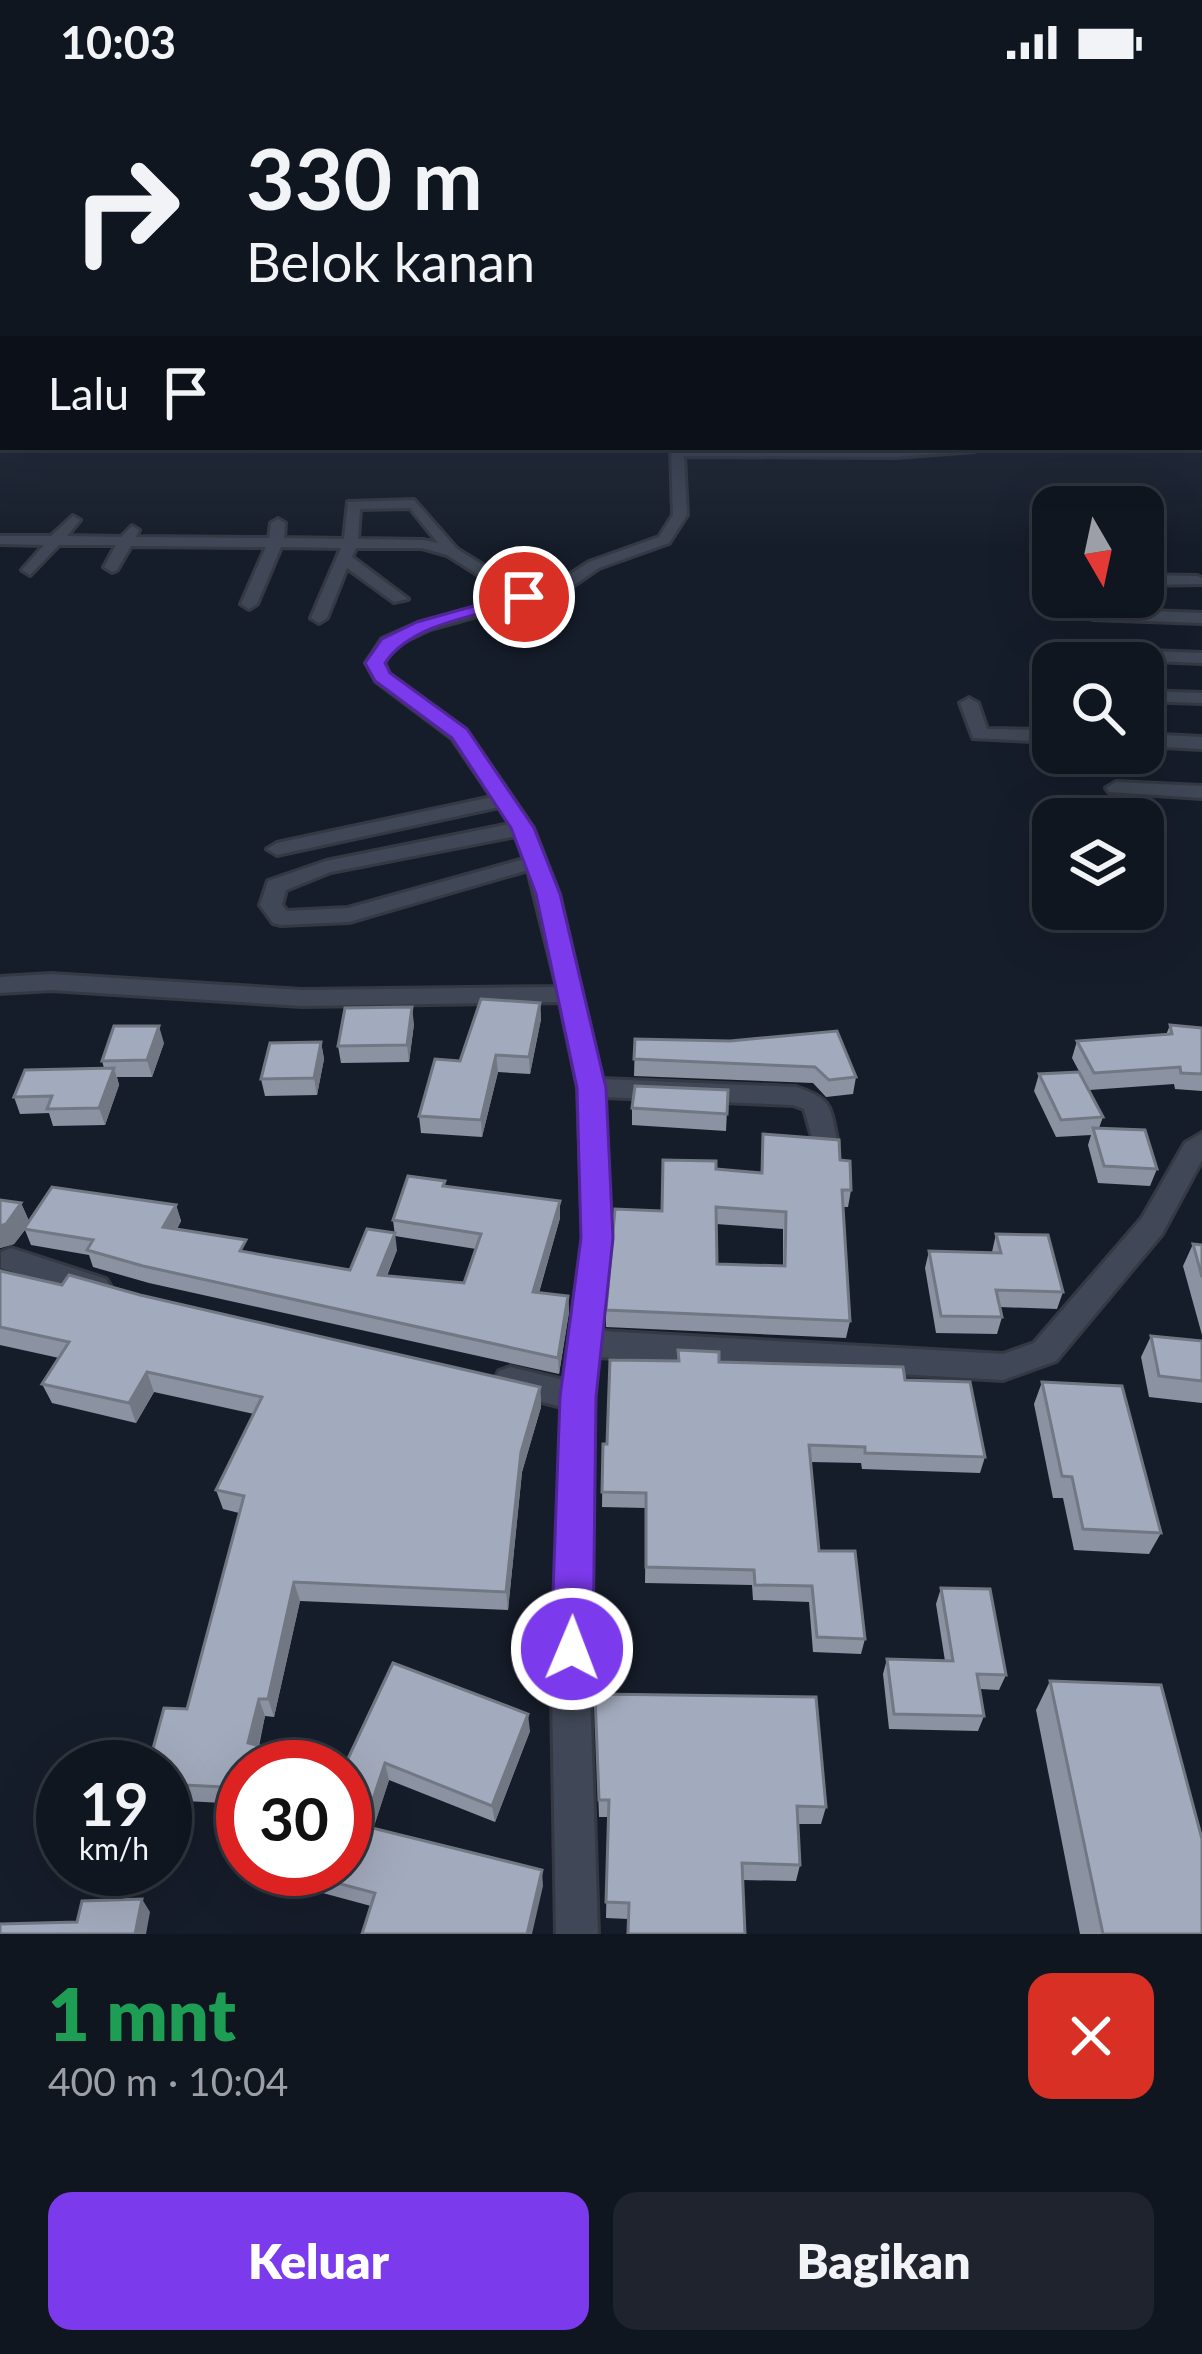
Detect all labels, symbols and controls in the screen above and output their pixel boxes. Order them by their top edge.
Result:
text: 10:03 [60,15,176,69]
text: 330 m [246,127,483,228]
icon: right [48,132,204,288]
text: Belok kanan [246,229,535,294]
icon: arrive [153,360,219,426]
text: Lalu [48,366,129,420]
north arrow [1032,486,1164,618]
map controls [1032,486,1164,930]
pin [473,546,575,648]
icon: arrive [491,564,557,630]
button: search [1032,642,1164,774]
button: layers [1032,798,1164,930]
position arrow [509,1586,635,1712]
speed limit sign: 30 [216,1740,372,1896]
text: 19 [79,1767,149,1839]
text: km/h [79,1830,149,1866]
text: 1 mnt [48,1970,236,2056]
button: close [1028,1973,1154,2099]
text: 400 m · 10:04 [48,2058,288,2104]
button: Keluar [48,2192,589,2330]
button: Bagikan [613,2192,1154,2330]

